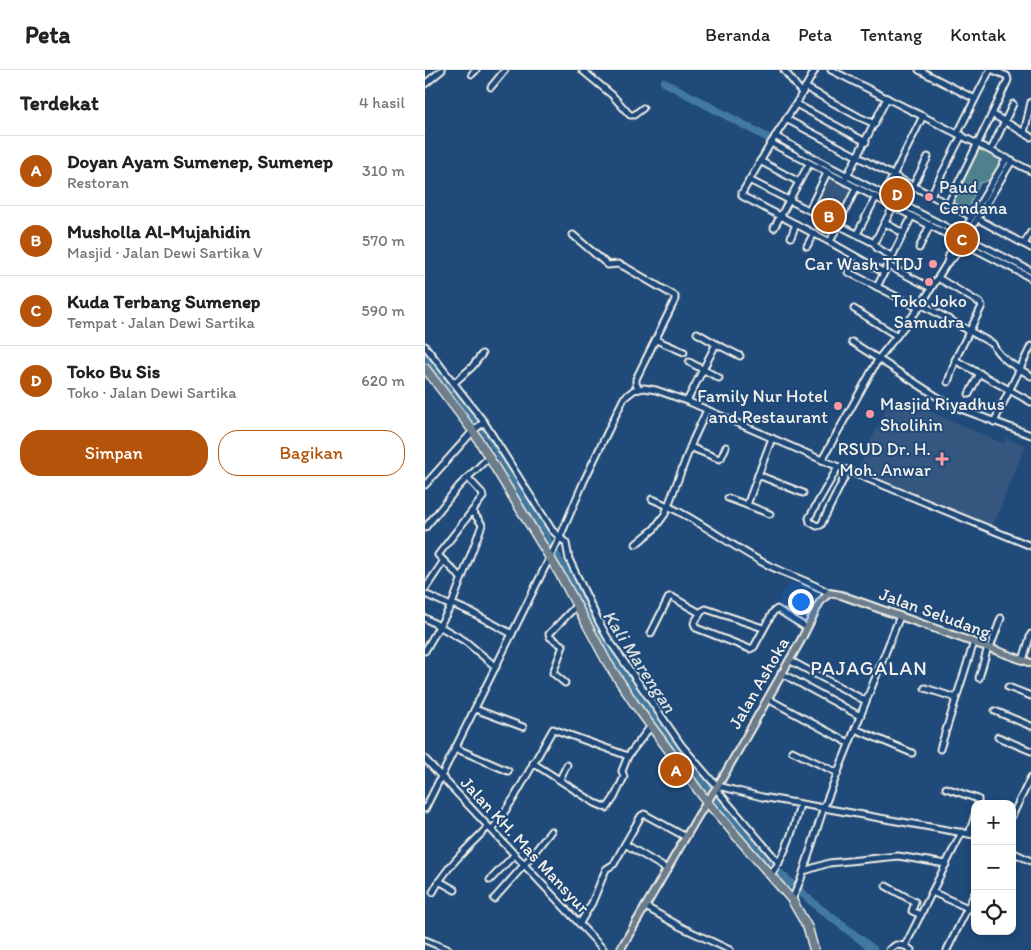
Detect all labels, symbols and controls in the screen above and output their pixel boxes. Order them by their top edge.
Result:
text: Peta [25,20,70,49]
text: Beranda [705,24,770,46]
text: Peta [798,24,832,46]
text: Tentang [860,24,922,46]
text: Kontak [950,24,1006,46]
text: Terdekat [20,90,99,115]
text: 4 hasil [359,93,405,112]
text: Doyan Ayam Sumenep, Sumenep [67,150,333,173]
text: A [31,161,41,180]
text: 310 m [362,161,405,180]
text: Restoran [67,173,129,192]
pin: D [881,175,913,213]
place label: Paud Cendana [939,176,1008,219]
marker: Paud Cendana [923,191,935,203]
pin: B [813,197,845,235]
text: Musholla Al-Mujahidin [67,220,251,243]
pin: C [946,220,978,258]
text: B [31,231,41,250]
text: 570 m [362,231,405,250]
text: Masjid · Jalan Dewi Sartika V [67,243,263,262]
place label: Car Wash TTDJ [805,253,923,275]
marker: Car Wash TTDJ [927,258,939,270]
marker: Toko Joko Samudra [923,276,935,288]
text: Kuda Terbang Sumenep [67,290,260,313]
place label: Toko Joko Samudra [891,290,967,333]
text: C [31,301,41,320]
text: 590 m [361,301,405,320]
text: Tempat · Jalan Dewi Sartika [67,313,255,332]
text: Toko Bu Sis [67,360,160,383]
text: D [31,371,41,390]
text: 620 m [361,371,405,390]
text: Toko · Jalan Dewi Sartika [67,383,237,402]
place label: Family Nur Hotel and Restaurant [697,385,828,428]
place label: Masjid Riyadhus Sholihin [880,393,1005,436]
marker: Family Nur Hotel and Restaurant [832,400,844,412]
marker: Masjid Riyadhus Sholihin [864,408,876,420]
button: Simpan [20,430,208,476]
button: Bagikan [218,430,405,476]
place label: RSUD Dr. H. Moh. Anwar [838,438,932,481]
marker: RSUD Dr. H. Moh. Anwar [935,452,949,466]
street label: Jalan Seludang [876,583,994,644]
your location [788,589,814,615]
water label: Kali Marengan [598,606,682,718]
street label: Jalan Ashoka [724,633,794,733]
district label: PAJAGALAN [810,656,928,680]
pin: A [660,751,692,789]
street label: Jalan KH. Mas Mansyur [456,772,594,918]
map controls [971,800,1016,935]
button: + [971,800,1016,845]
button: − [971,845,1016,890]
button: locate [971,890,1016,935]

